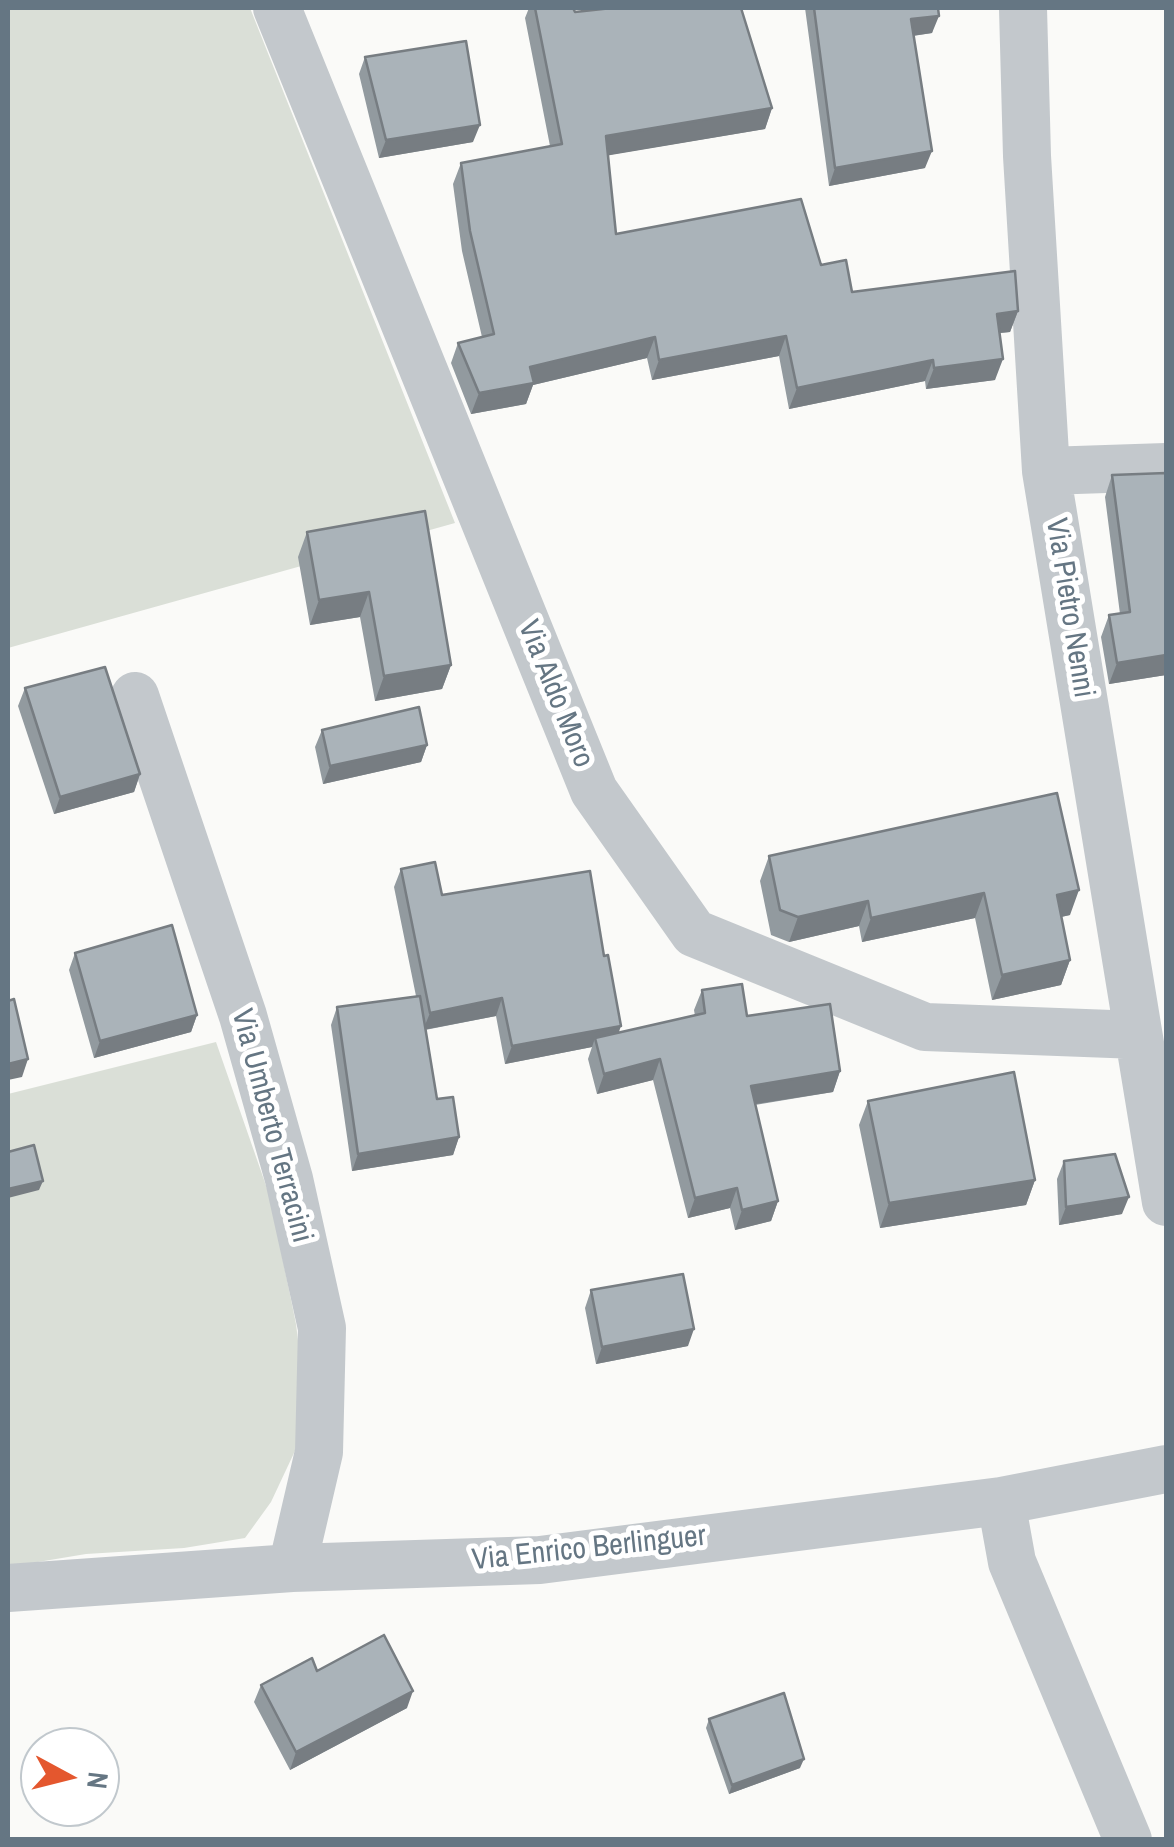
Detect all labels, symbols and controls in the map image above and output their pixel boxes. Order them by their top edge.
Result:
street label: Via Pietro Nenni [1037,516,1101,700]
street label: Via Aldo Moro [509,615,601,773]
street label: Via Umberto Terracini [223,1005,319,1247]
street label: Via Enrico Berlinguer [470,1519,708,1579]
north arrow [20,1727,120,1827]
text: N [78,1770,118,1791]

